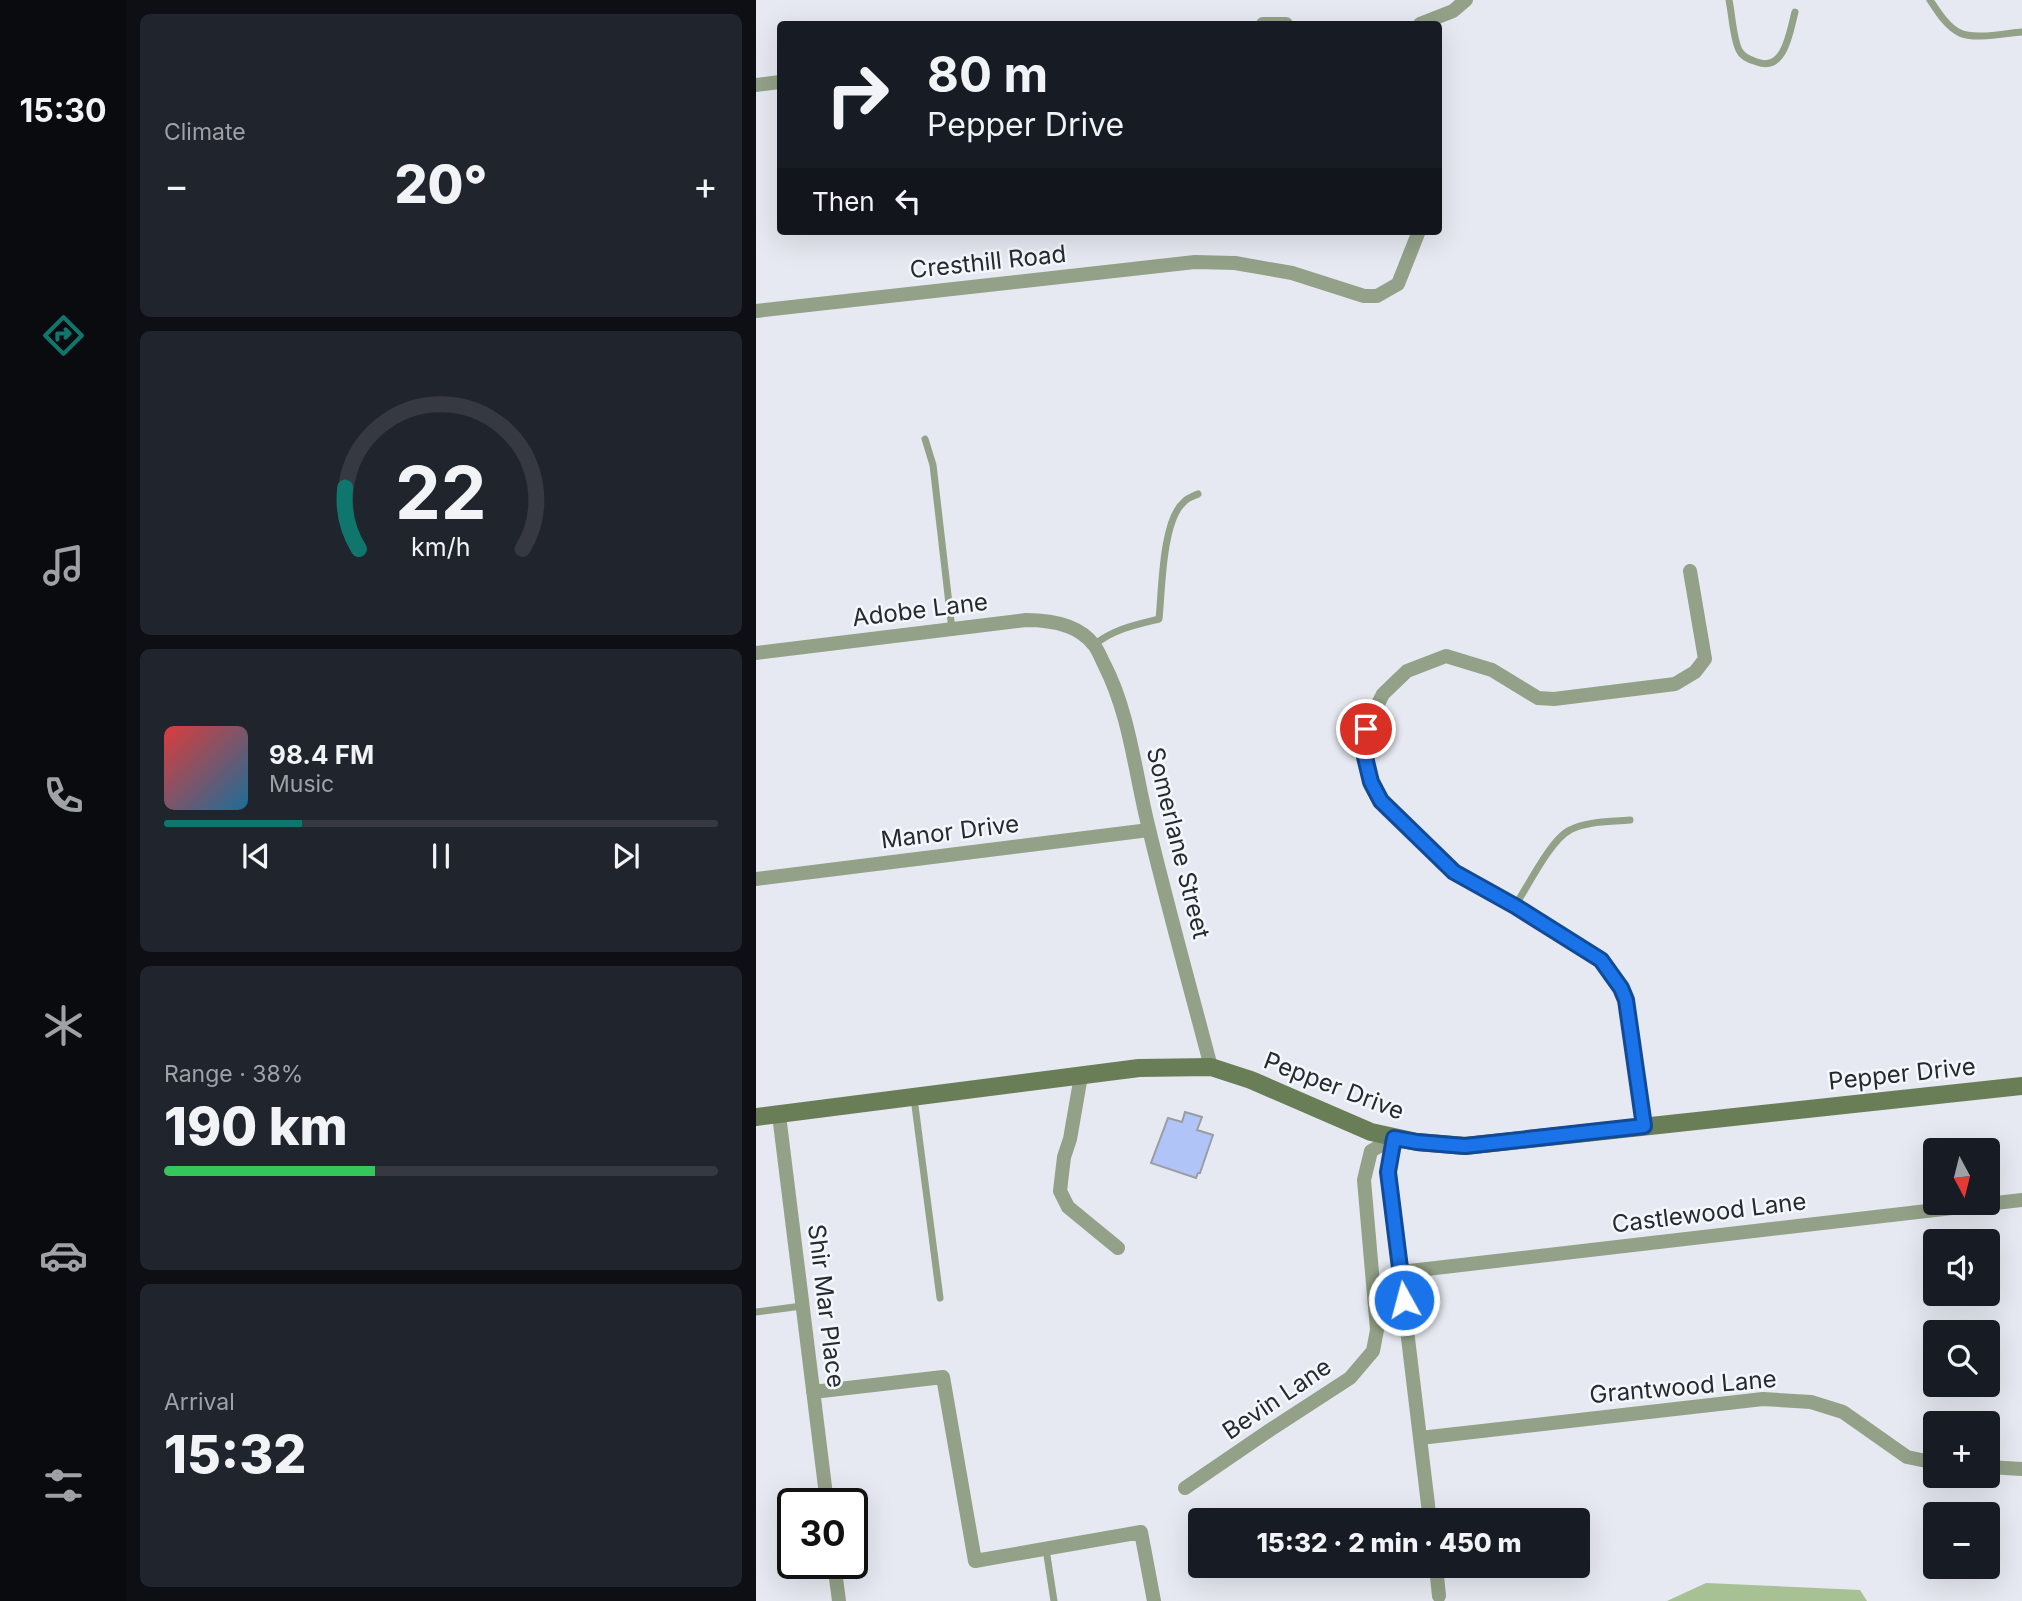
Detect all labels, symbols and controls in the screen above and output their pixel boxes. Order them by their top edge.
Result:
text: 80 m [927,45,1048,104]
icon: right [812,49,903,140]
text: 15:30 [19,91,107,130]
text: Pepper Drive [927,105,1124,144]
text: Climate [164,118,246,146]
text: 20° [394,153,488,216]
text: − [164,162,189,208]
text: + [693,162,718,208]
icon: left [889,182,927,220]
text: Then [812,186,875,217]
street label: Cresthill Road [908,239,1068,284]
icon: directions [39,311,88,360]
text: 22 [395,449,487,538]
text: km/h [411,532,471,562]
icon: music [39,541,88,590]
street label: Adobe Lane [851,587,989,632]
pin [1336,699,1396,759]
icon: arrive [1347,710,1385,748]
text: 98.4 FM [269,739,374,770]
street label: Somerlane Street [1141,744,1216,942]
text: Music [269,770,334,798]
icon: phone [39,771,88,820]
street label: Manor Drive [879,809,1021,854]
icon: previous [237,837,275,875]
icon: pause [422,837,460,875]
icon: next [607,837,645,875]
icon: climate [39,1001,88,1050]
street label: Pepper Drive [1260,1045,1408,1126]
street label: Pepper Drive [1827,1051,1977,1096]
text: Range · 38% [164,1060,303,1088]
text: 190 km [164,1095,348,1158]
north arrow [1923,1138,2000,1214]
map controls [1923,1138,2000,1579]
street label: Castlewood Lane [1610,1186,1808,1239]
street label: Shir Mar Place [802,1223,851,1389]
button: sound [1923,1229,2000,1306]
icon: car [39,1231,88,1280]
position arrow [1367,1263,1441,1337]
button: search [1923,1320,2000,1397]
street label: Bevin Lane [1217,1352,1337,1445]
street label: Grantwood Lane [1588,1364,1778,1409]
text: Arrival [164,1388,235,1416]
button: + [1923,1411,2000,1488]
text: 15:32 [164,1423,307,1486]
icon: filters [39,1461,88,1510]
speed limit sign: 30 [777,1488,868,1579]
button: − [1923,1502,2000,1579]
text: 15:32 · 2 min · 450 m [1256,1527,1522,1558]

